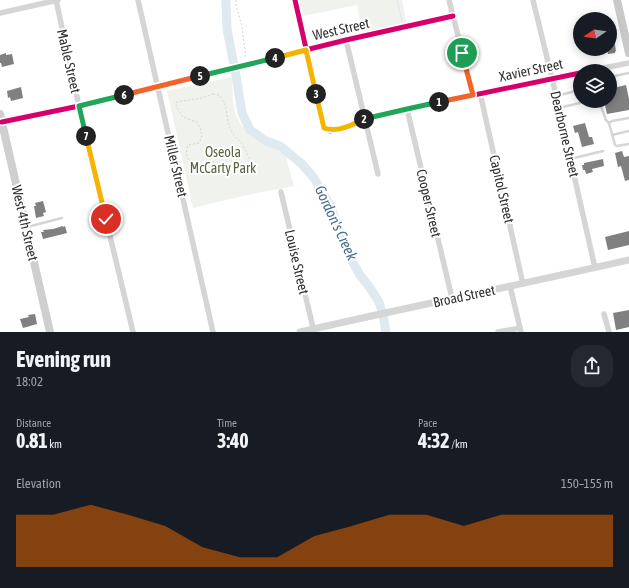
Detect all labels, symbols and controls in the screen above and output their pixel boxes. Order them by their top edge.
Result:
north arrow [573,12,617,56]
map controls [573,12,617,108]
street label: West Street [311,15,371,43]
street label: Mable Street [54,27,84,95]
pin [445,36,479,70]
icon: arrive [451,42,473,64]
pin: 4 [265,48,285,68]
text: 4 [272,52,278,64]
street label: Xavier Street [498,55,564,85]
button: layers [573,64,617,108]
pin: 5 [190,66,210,86]
text: 5 [197,70,203,82]
pin: 3 [306,84,326,104]
pin: 6 [114,85,134,105]
text: 3 [313,88,319,100]
text: 6 [121,89,127,101]
street label: Dearborne Street [547,89,583,179]
pin: 1 [429,92,449,112]
text: 1 [436,96,442,108]
pin: 2 [354,109,374,129]
text: 2 [361,113,367,125]
pin: 7 [76,126,96,146]
text: 7 [83,130,89,142]
street label: Miller Street [161,134,191,198]
park label: Oseola McCarty Park [190,144,256,176]
street label: Capitol Street [486,153,518,225]
street label: Cooper Street [413,167,445,239]
water label: Gordon's Creek [312,183,361,263]
street label: West 4th Street [9,184,41,262]
pin [89,202,123,236]
icon: check [95,208,117,230]
street label: Louise Street [282,228,312,296]
street label: Broad Street [431,282,497,310]
button: share [571,345,613,387]
text: Evening run [16,346,111,372]
text: 18:02 [16,374,43,389]
text: Distance [16,417,51,429]
text: Time [217,417,237,429]
text: Pace [418,417,437,429]
text: 0.81 [16,429,48,452]
text: 3:40 [217,429,249,452]
text: 4:32 [418,429,450,452]
text: km [48,438,62,450]
text: /km [450,438,468,450]
text: Elevation [16,476,61,491]
text: 150–155 m [561,476,613,491]

